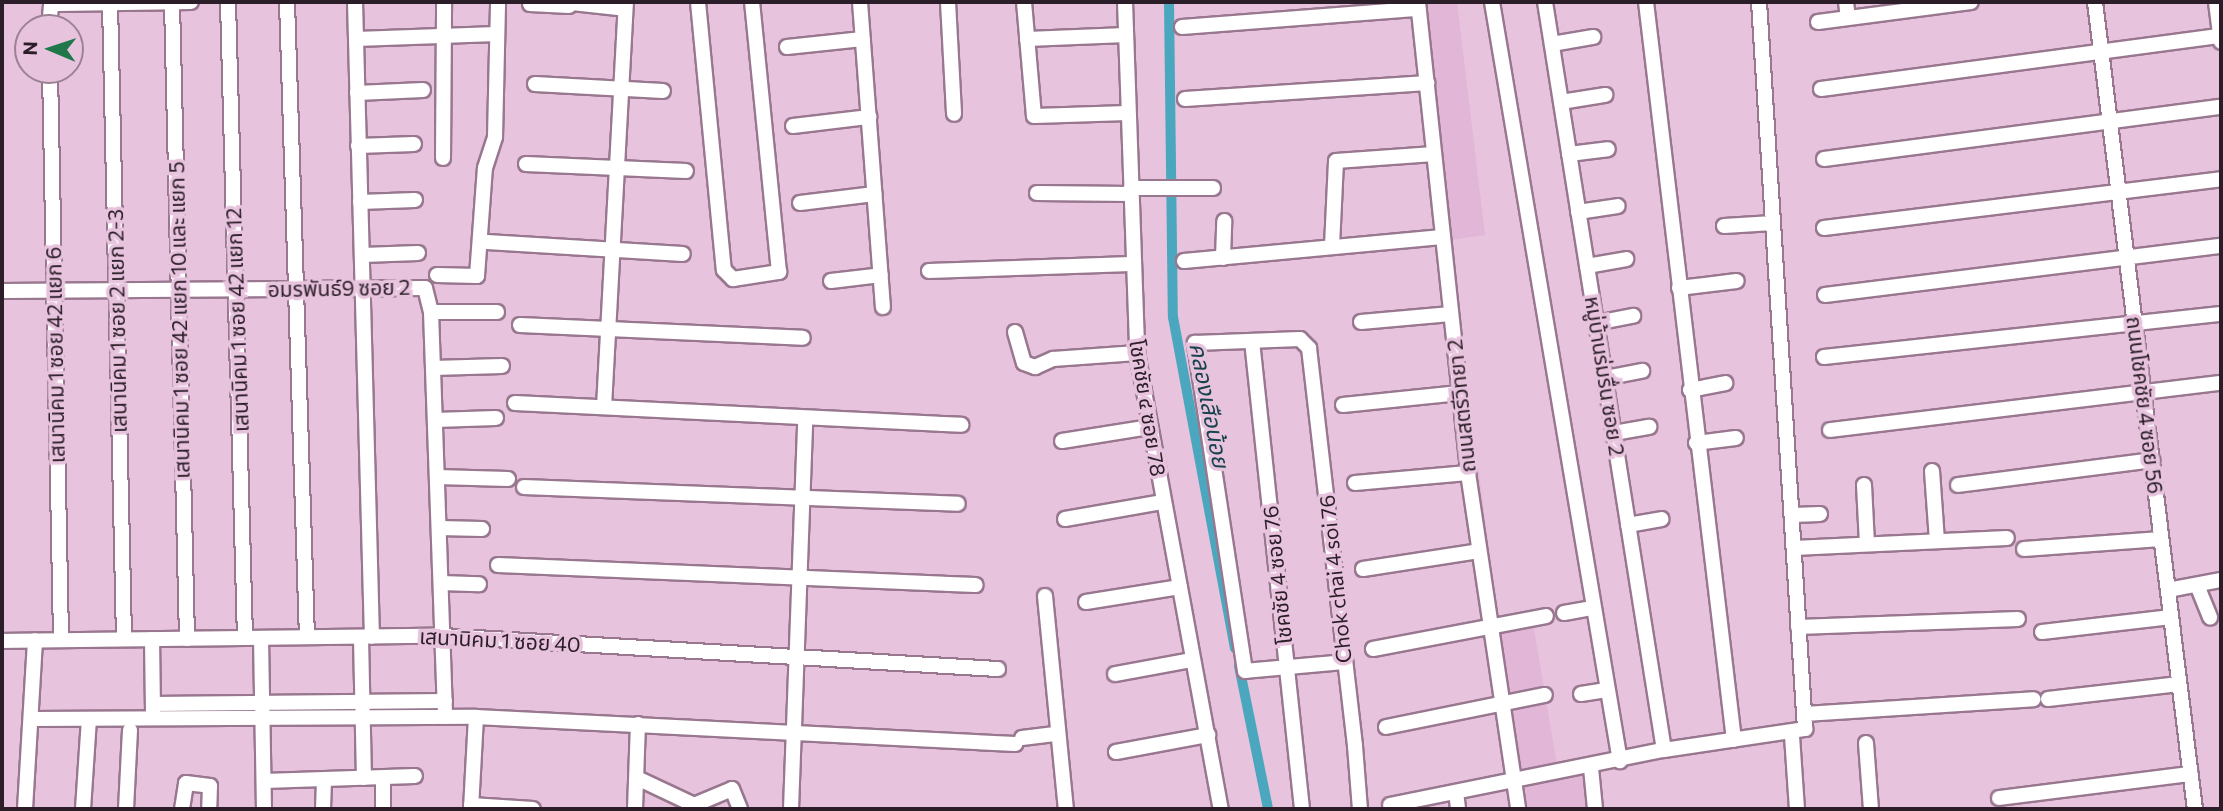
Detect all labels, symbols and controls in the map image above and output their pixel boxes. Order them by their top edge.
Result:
north arrow [14,14,84,84]
text: N [18,41,41,56]
street label: เสนานิคม 1 ซอย 42 แยก 10 และ แยก 5 [164,161,194,479]
street label: เสนานิคม 1 ซอย 42 แยก 12 [220,207,254,433]
street label: เสนานิคม 1 ซอย 2 แยก 2-3 [102,209,132,433]
street label: เสนานิคม 1 ซอย 42 แยก 6 [41,247,69,463]
street label: อมรพันธ์9 ซอย 2 [267,274,411,302]
street label: หมู่บ้านร่มรื่น ซอย 2 [1580,294,1630,458]
street label: ถนนโชคชัย 4 ซอย 56 [2122,315,2168,495]
street label: โชคชัย ๔ ซอย 78 [1125,338,1171,478]
street label: ถนนสตรีวิทยา 2 [1441,338,1481,474]
water label: คลองเสือน้อย [1184,340,1236,470]
street label: Chok chai 4 soi 76 [1314,494,1356,664]
street label: โชคชัย 4 ซอย 76 [1257,504,1297,646]
street label: เสนานิคม 1 ซอย 40 [419,623,581,657]

